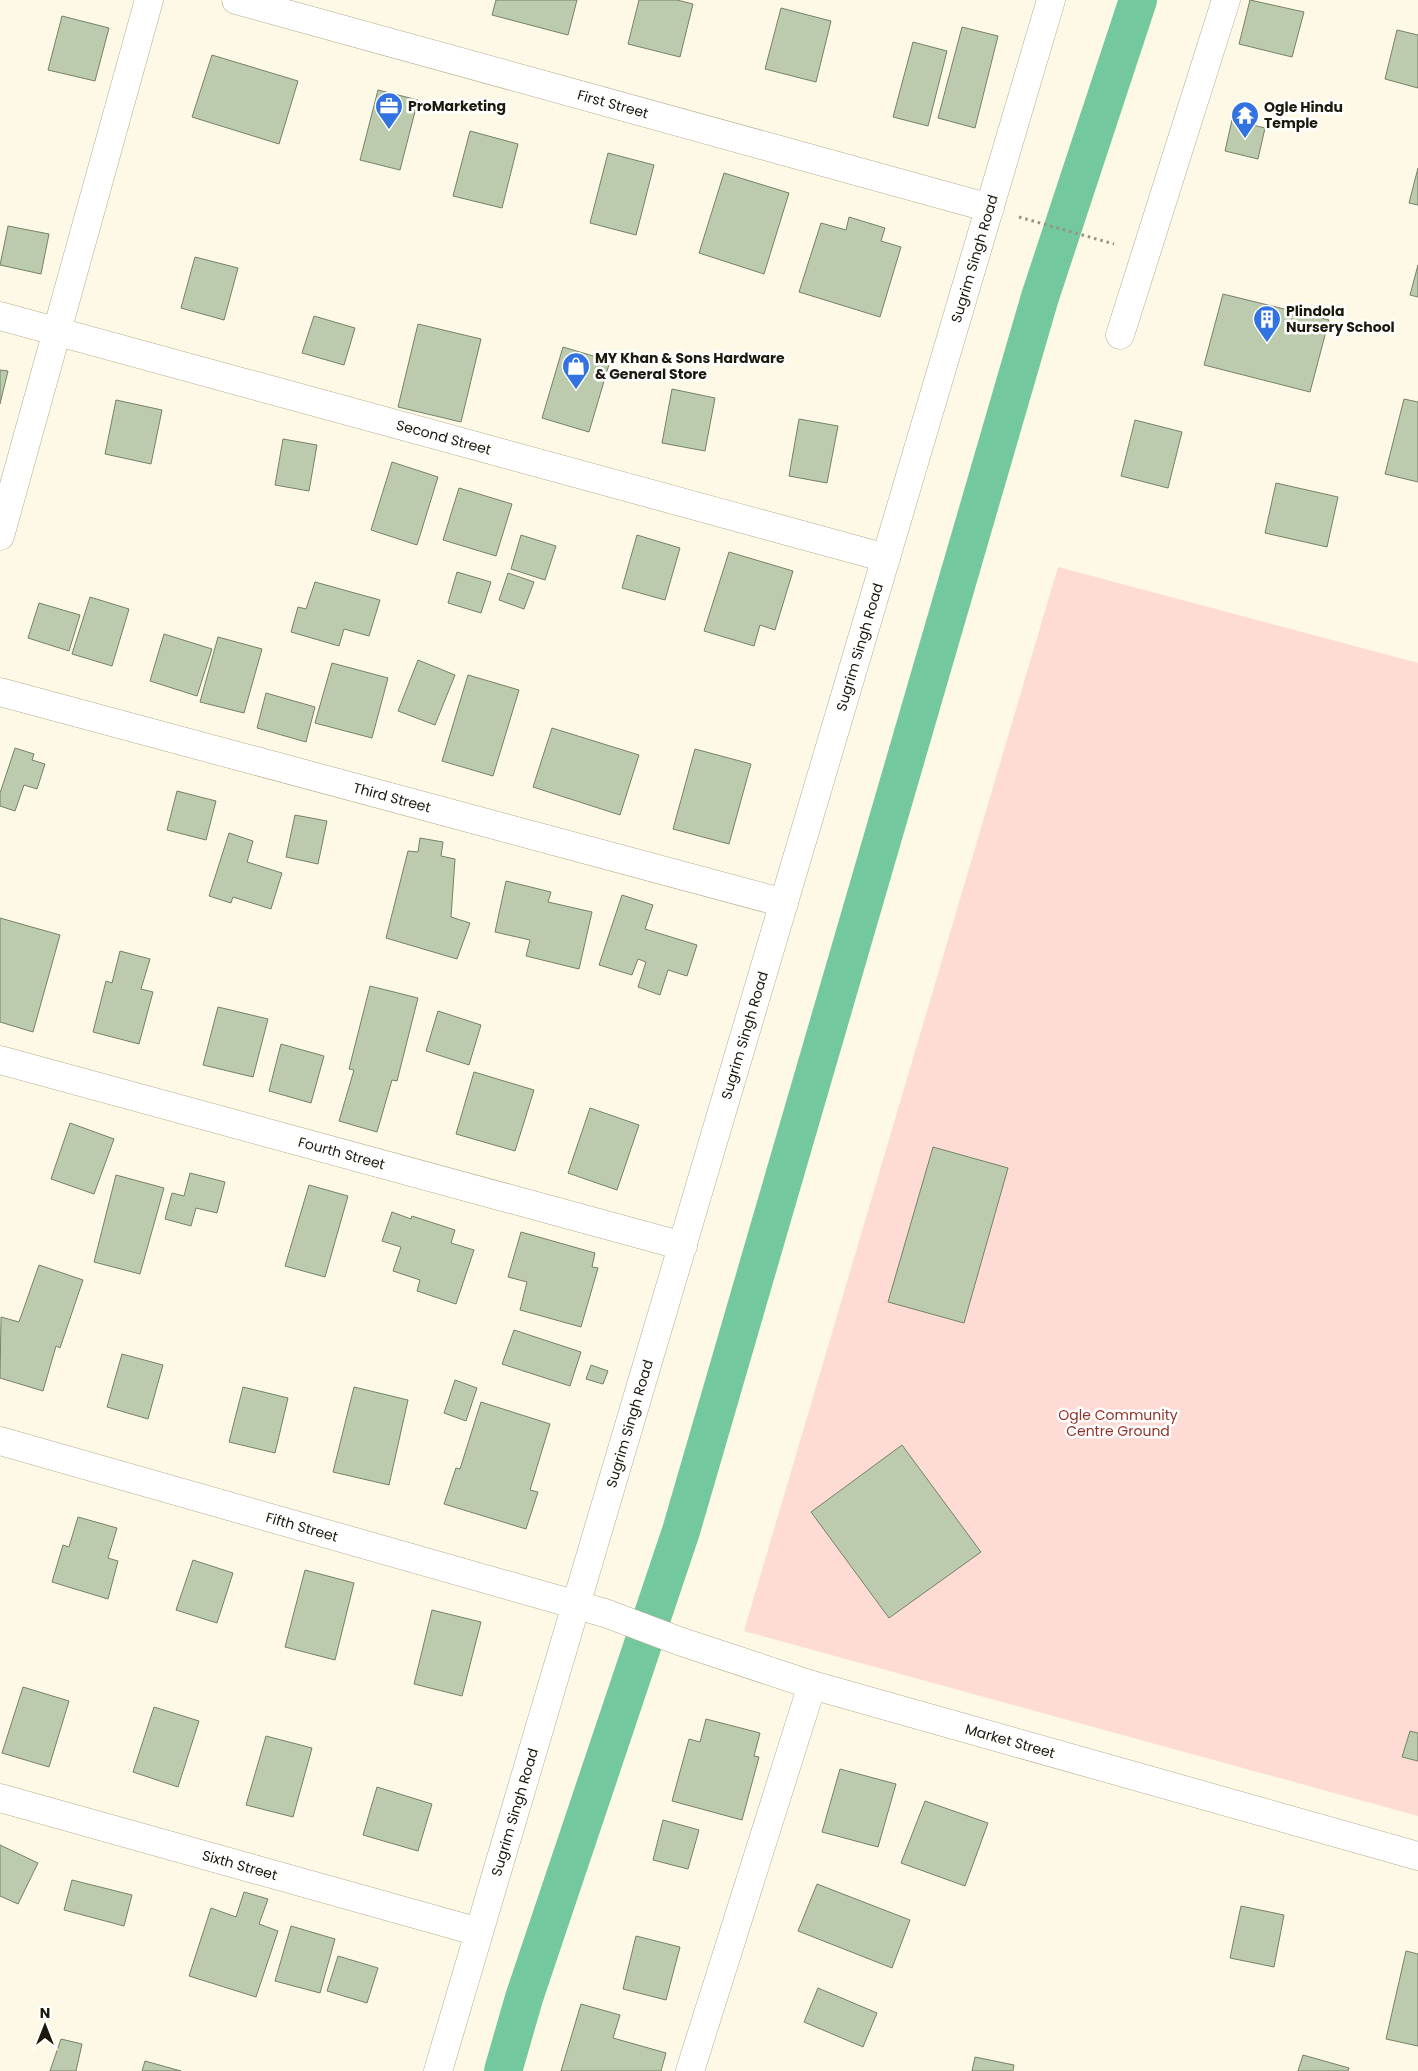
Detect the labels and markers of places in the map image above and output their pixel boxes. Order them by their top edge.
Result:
office icon: ProMarketing [374,91,404,130]
place label: ProMarketing [408,96,506,116]
place label: Ogle Hindu Temple [1264,97,1343,133]
temple icon: Ogle Hindu Temple [1230,100,1260,139]
place label: Plindola Nursery School [1286,301,1395,337]
building icon: Plindola Nursery School [1252,304,1282,343]
place label: MY Khan & Sons Hardware & General Store [595,348,785,384]
shop icon: MY Khan & Sons Hardware & General Store [561,351,591,390]

